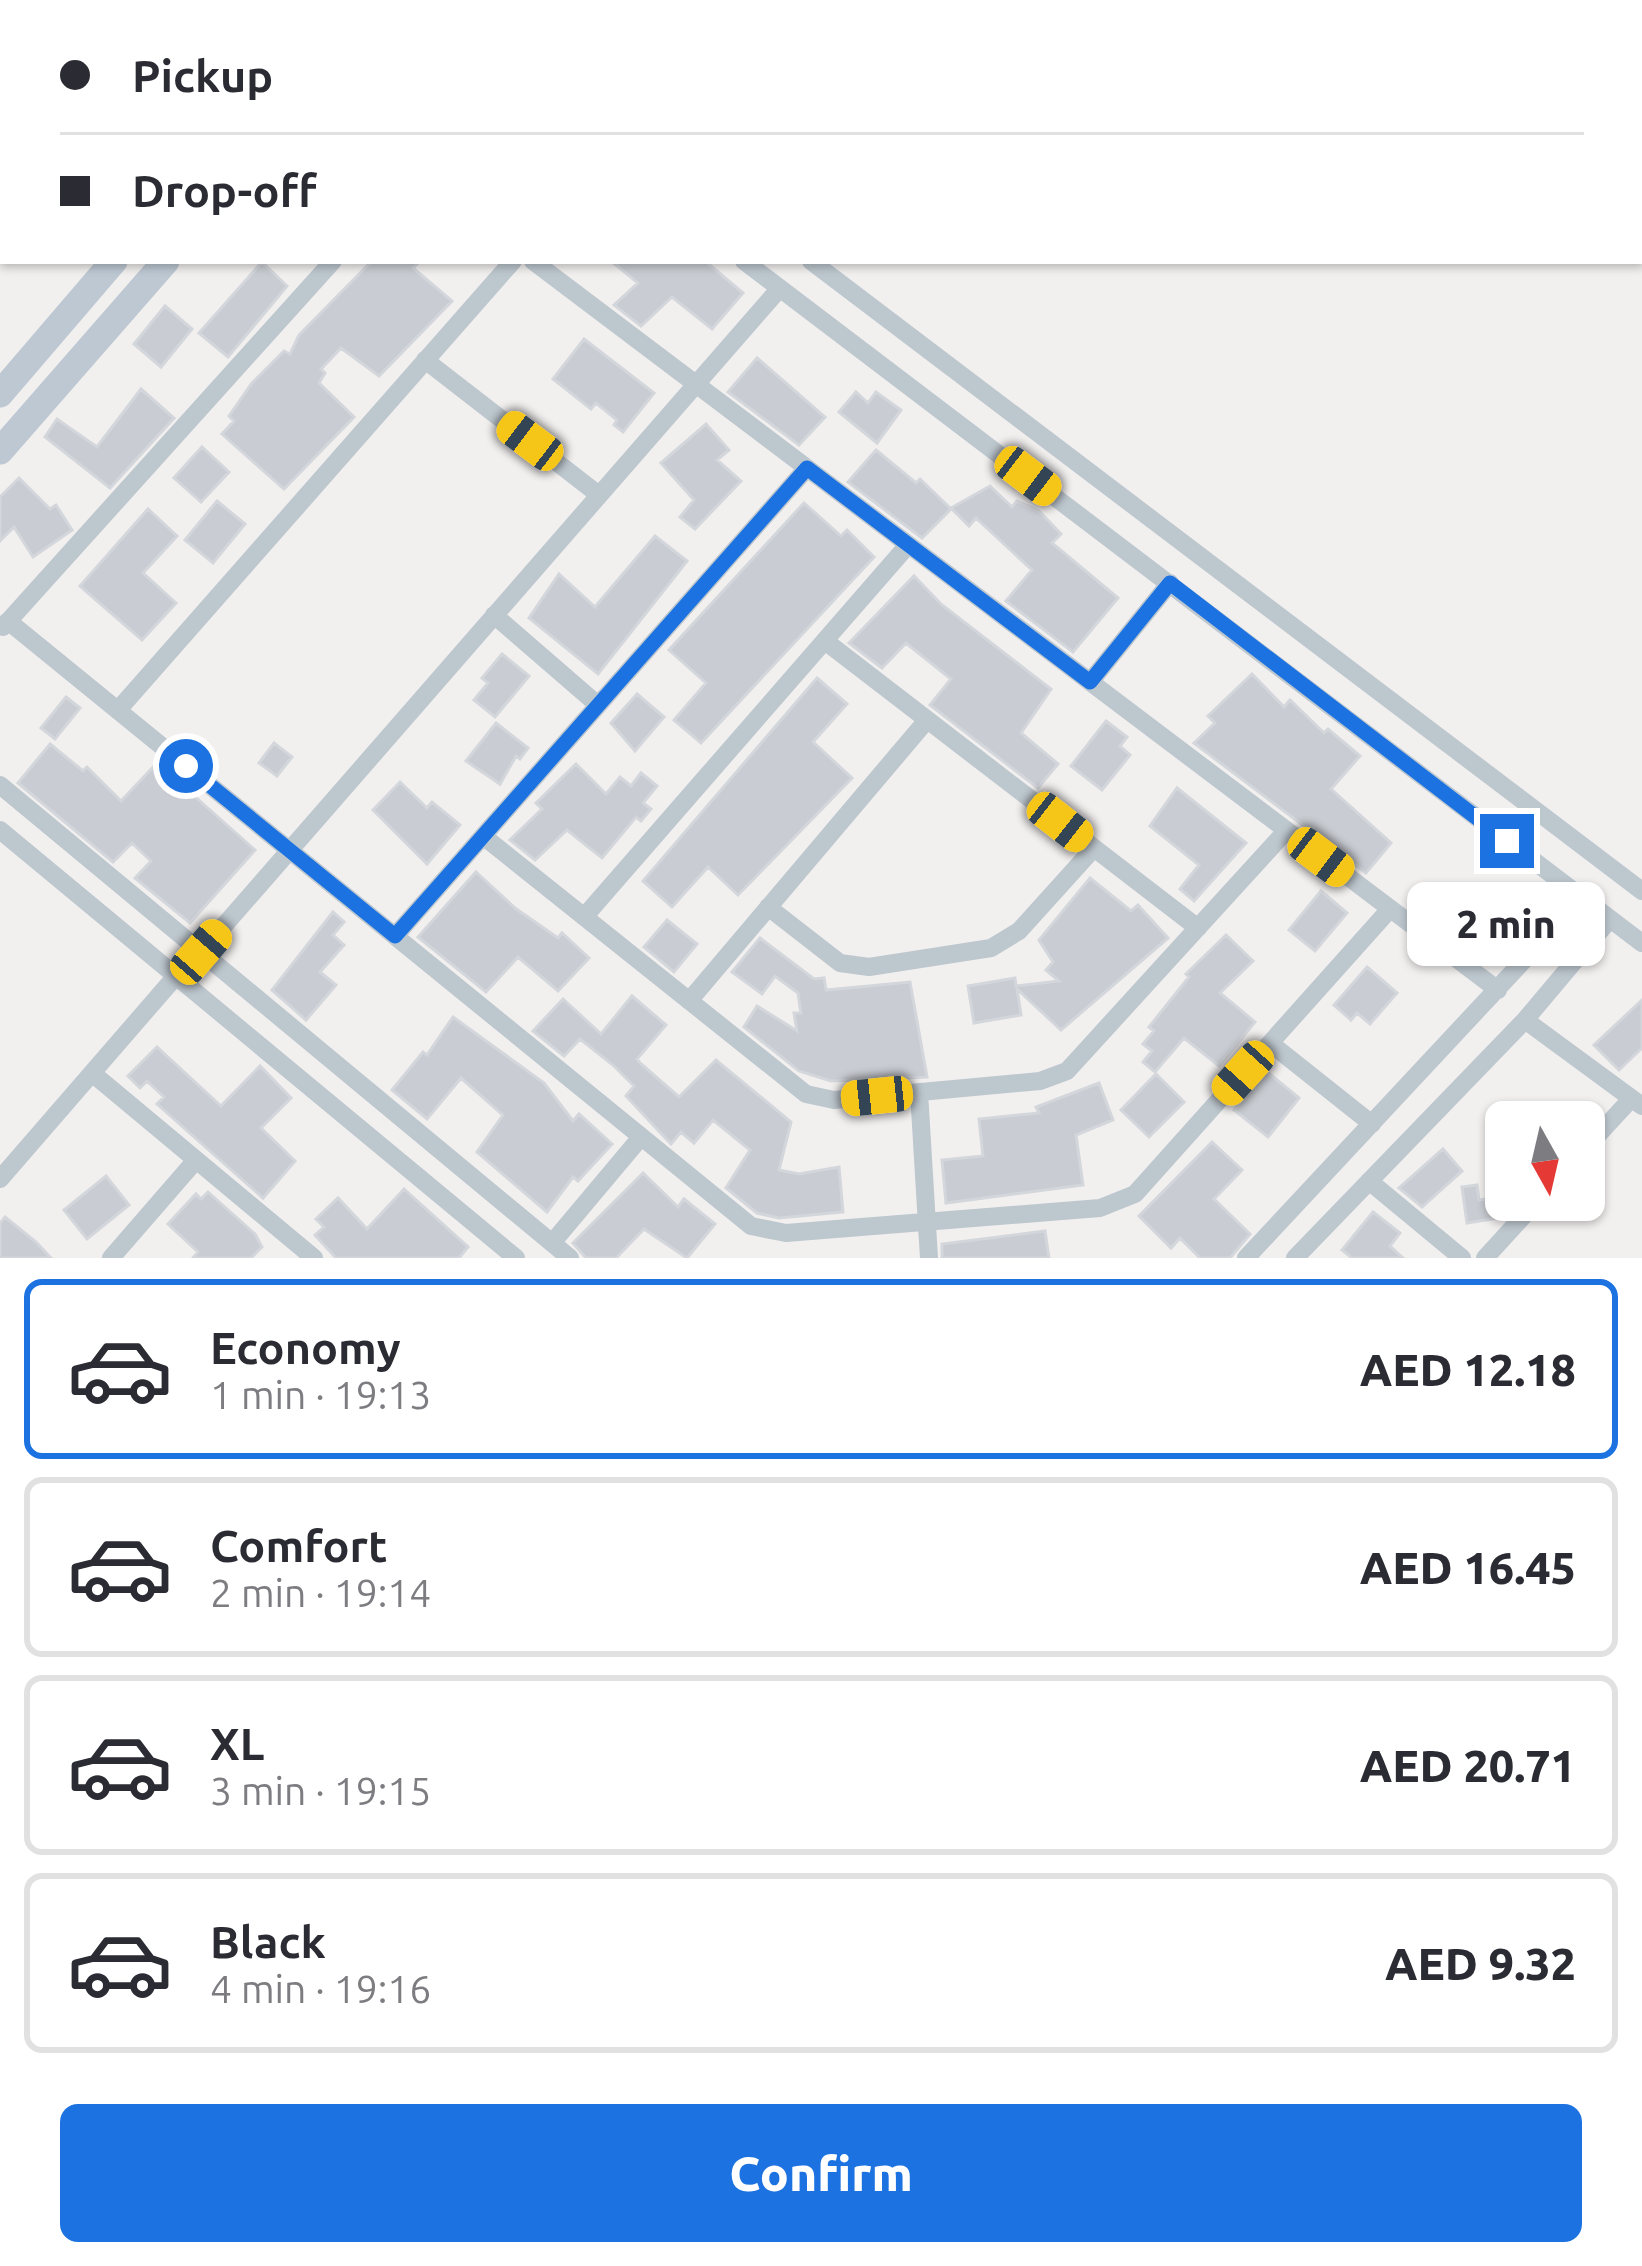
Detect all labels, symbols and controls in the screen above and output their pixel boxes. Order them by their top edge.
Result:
text: Pickup [132,50,273,101]
text: Drop-off [132,165,317,216]
car [490,405,570,477]
car [988,440,1068,512]
route start [159,739,213,793]
car [1021,786,1099,858]
route end [1480,814,1534,868]
car [1281,821,1361,893]
callout: 2 min [1408,883,1606,967]
text: 2 min [1456,902,1556,945]
car [164,913,238,991]
car [1206,1034,1280,1112]
car [839,1074,915,1118]
north arrow [1485,1101,1605,1221]
map controls [1485,1101,1605,1221]
icon: car [66,1315,174,1423]
text: Economy [210,1322,401,1373]
text: AED 12.18 [1360,1344,1576,1395]
text: 1 min · 19:13 [210,1373,431,1416]
icon: car [66,1513,174,1621]
text: Comfort [210,1520,387,1571]
text: AED 16.45 [1360,1542,1576,1593]
text: 2 min · 19:14 [210,1571,431,1614]
icon: car [66,1711,174,1819]
text: XL [210,1718,264,1769]
text: AED 20.71 [1360,1740,1576,1791]
text: 3 min · 19:15 [210,1769,431,1812]
icon: car [66,1909,174,2017]
text: Black [210,1916,326,1967]
text: AED 9.32 [1385,1938,1576,1989]
text: 4 min · 19:16 [210,1967,431,2010]
button: Confirm [60,2104,1582,2242]

